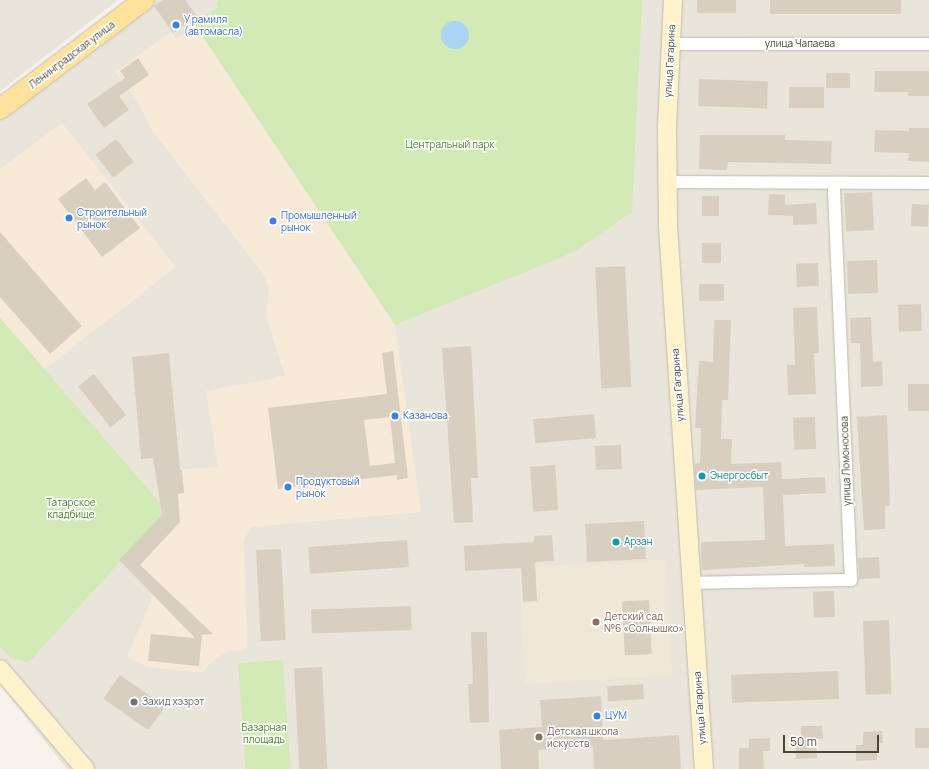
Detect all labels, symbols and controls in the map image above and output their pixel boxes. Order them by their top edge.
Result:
place label: У рамиля (автомасла) [184,13,243,36]
street label: Ленинградская улица [27,19,117,91]
marker: У рамиля (автомасла) [171,20,181,30]
street label: улица Гагарина [662,24,678,98]
street label: улица Чапаева [765,38,835,50]
park label: Центральный парк [406,139,494,151]
place label: Строительный рынок [77,206,147,230]
place label: Промышленный рынок [281,209,357,232]
marker: Строительный рынок [64,213,74,223]
marker: Промышленный рынок [268,216,278,226]
street label: улица Гагарина [669,348,687,422]
place label: Казанова [403,410,448,422]
marker: Казанова [390,411,400,421]
street label: улица Ломоносова [838,416,854,506]
place label: Энергосбыт [710,470,768,482]
marker: Энергосбыт [697,471,707,481]
place label: Продуктовый рынок [296,475,360,498]
marker: Продуктовый рынок [283,482,293,492]
park label: Татарское кладбище [46,496,96,520]
place label: Арзан [624,536,653,548]
marker: Арзан [611,537,621,547]
place label: Детский сад №6 «Солнышко» [604,610,684,634]
marker: Детский сад №6 «Солнышко» [591,617,601,627]
street label: улица Гагарина [691,671,709,745]
place label: Захид хэзрэт [142,696,204,708]
marker: Захид хэзрэт [129,697,139,707]
place label: ЦУМ [605,710,627,722]
marker: ЦУМ [592,711,602,721]
park label: Базарная площадь [241,721,287,744]
place label: Детская школа искусств [547,725,618,748]
scale bar [785,727,881,753]
marker: Детская школа искусств [534,732,544,742]
text: 50 m [790,733,817,750]

